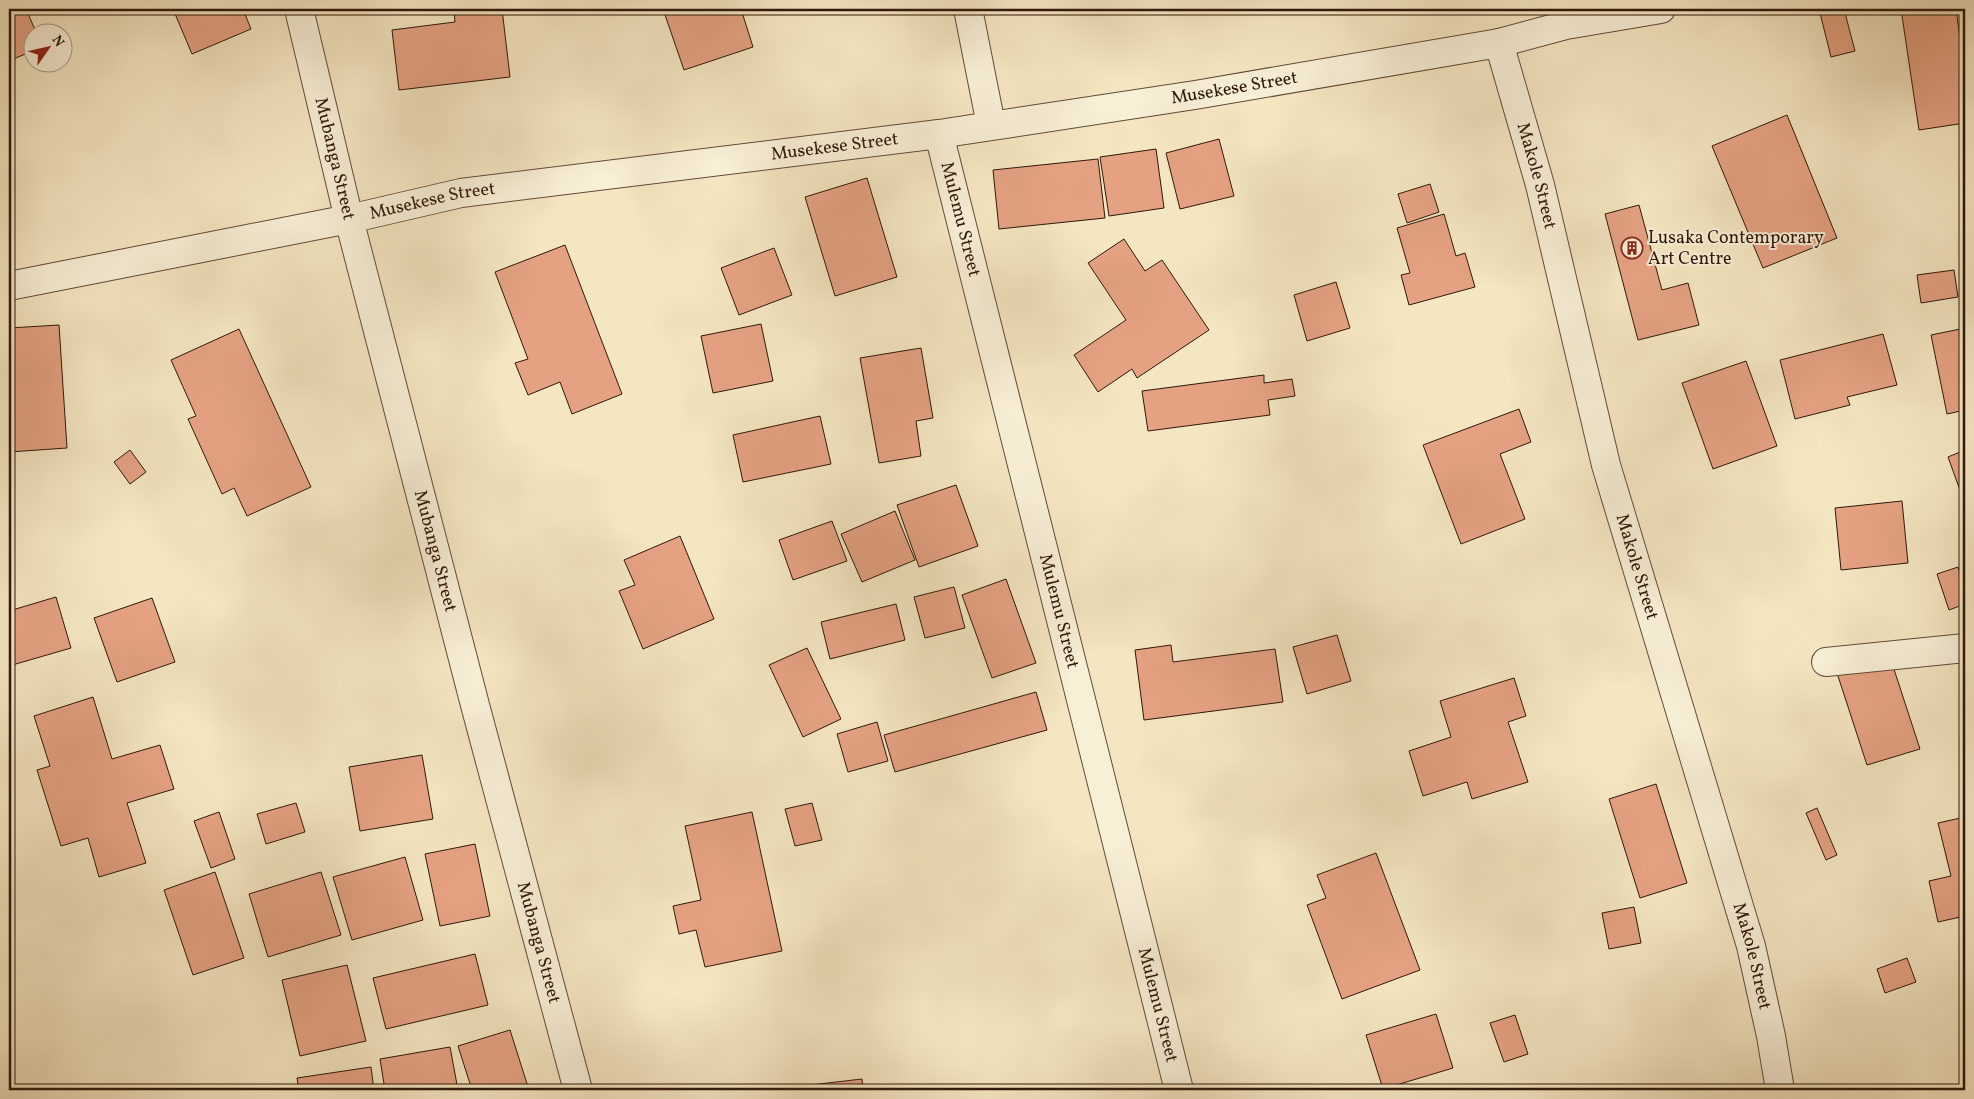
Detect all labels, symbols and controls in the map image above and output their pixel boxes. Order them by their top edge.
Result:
north arrow [22,22,72,72]
text: N [47,32,68,51]
street label: Musekese Street [1169,65,1300,111]
street label: Mubanga Street [308,95,361,223]
street label: Makole Street [1510,120,1562,232]
street label: Musekese Street [770,127,900,167]
street label: Mulemu Street [934,159,987,279]
street label: Musekese Street [367,176,497,226]
place label: Lusaka Contemporary Art Centre [1648,226,1824,272]
building icon: Lusaka Contemporary Art Centre [1620,236,1644,260]
street label: Mubanga Street [407,487,463,615]
street label: Makole Street [1609,511,1665,623]
street label: Mulemu Street [1032,551,1085,671]
street label: Mubanga Street [510,879,567,1006]
street label: Makole Street [1726,900,1777,1012]
street label: Mulemu Street [1131,945,1184,1065]

